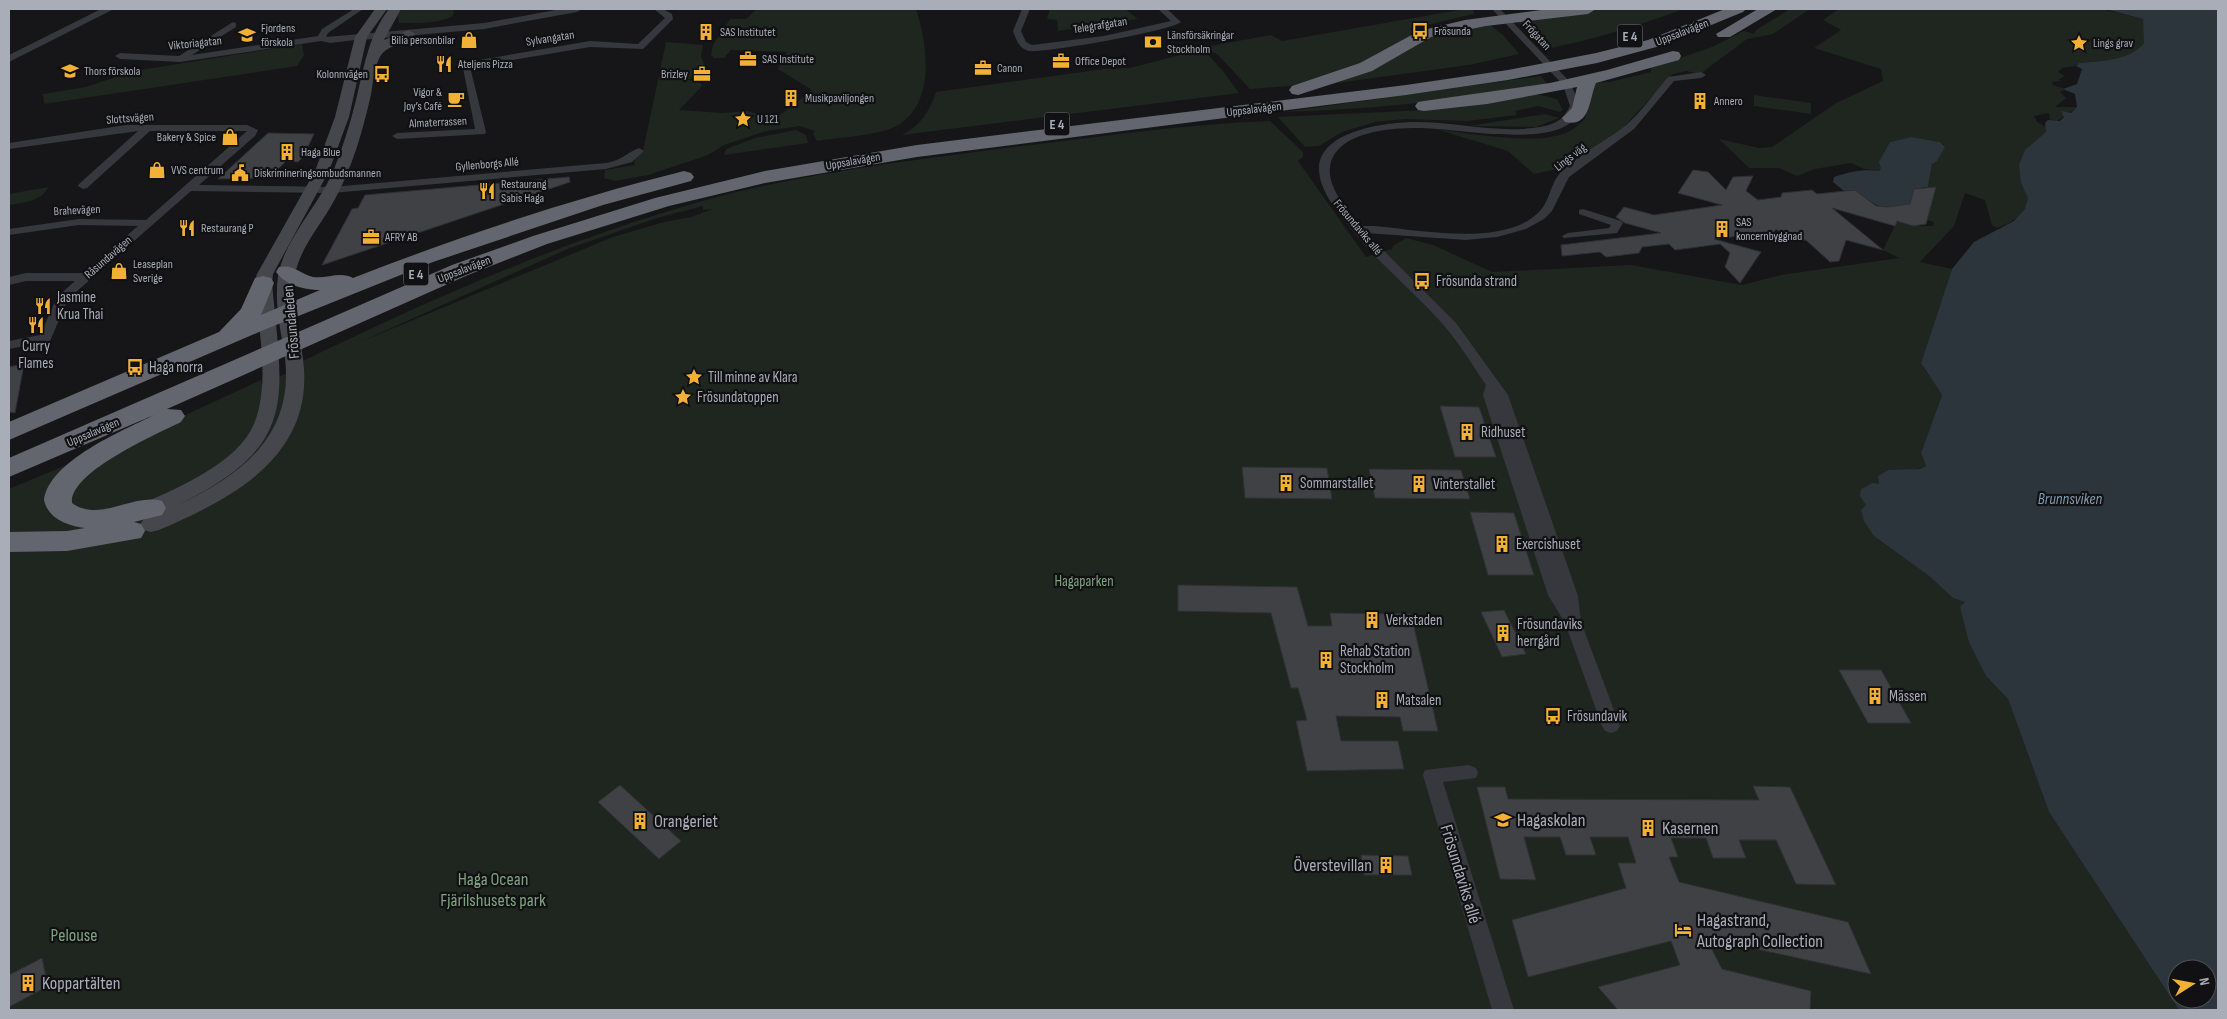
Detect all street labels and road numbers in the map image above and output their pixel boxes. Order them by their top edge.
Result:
street label: Telegrafgatan [1072,14,1128,37]
street label: Uppsalavägen [1654,16,1711,49]
street label: Frögatan [1519,17,1554,53]
road number: E 4 [1618,24,1642,48]
street label: Sylvangatan [525,27,575,50]
street label: Viktoriagatan [168,33,223,54]
street label: Uppsalavägen [1226,99,1282,120]
street label: Slottsvägen [106,109,154,128]
road number: E 4 [1044,112,1070,136]
street label: Almaterrassen [408,113,467,132]
street label: Lings väg [1551,140,1590,175]
street label: Uppsalavägen [825,149,882,174]
street label: Gyllenborgs Allé [455,154,520,175]
street label: Frösundaviks allé [1330,196,1385,258]
street label: Brahevägen [53,202,101,219]
street label: Råsundavägen [82,233,135,282]
street label: Uppsalavägen [436,253,493,286]
road number: E 4 [404,262,428,286]
street label: Frösundaleden [279,284,304,359]
street label: Uppsalavägen [65,415,122,450]
street label: Frösundaviks allé [1436,822,1486,926]

